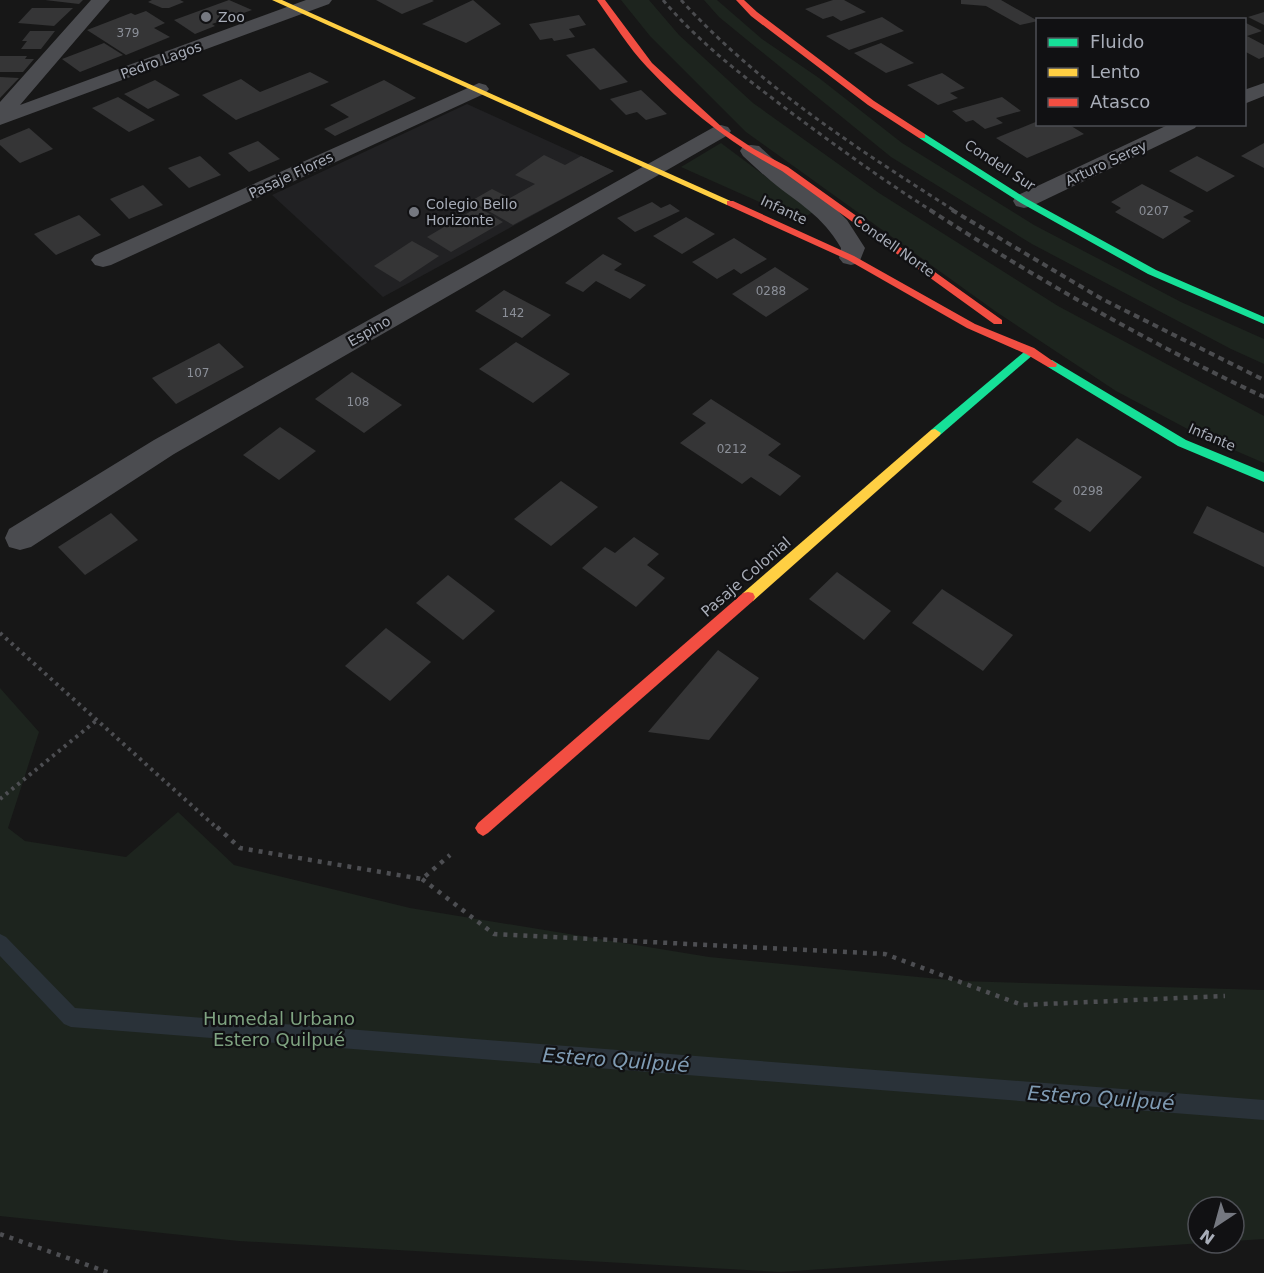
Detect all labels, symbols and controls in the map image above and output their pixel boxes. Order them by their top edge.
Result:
place label: Zoo [218,9,245,25]
marker: Zoo [199,10,213,24]
legend [1036,18,1246,126]
house number: 379 [117,26,139,40]
text: Fluido [1090,31,1144,52]
street label: Pedro Lagos [118,38,204,82]
text: Lento [1090,61,1140,82]
text: Atasco [1090,91,1150,112]
street label: Condell Sur [962,136,1038,194]
street label: Arturo Serey [1063,137,1149,189]
street label: Pasaje Flores [246,149,336,201]
street label: Infante [758,192,810,228]
place label: Colegio Bello Horizonte [426,196,517,228]
house number: 0207 [1139,204,1169,218]
marker: Colegio Bello Horizonte [407,205,421,219]
street label: Condell Norte [850,212,938,280]
house number: 0288 [756,284,786,298]
house number: 142 [502,306,524,320]
street label: Espino [345,312,393,350]
house number: 107 [187,366,209,380]
house number: 108 [347,395,369,409]
street label: Infante [1186,420,1238,454]
house number: 0212 [717,442,747,456]
house number: 0298 [1073,484,1103,498]
street label: Pasaje Colonial [698,533,794,621]
park label: Humedal Urbano Estero Quilpué [203,1008,355,1050]
water label: Estero Quilpué [542,1043,690,1077]
water label: Estero Quilpué [1027,1081,1175,1115]
north arrow [1186,1195,1246,1255]
text: N [1196,1225,1218,1248]

